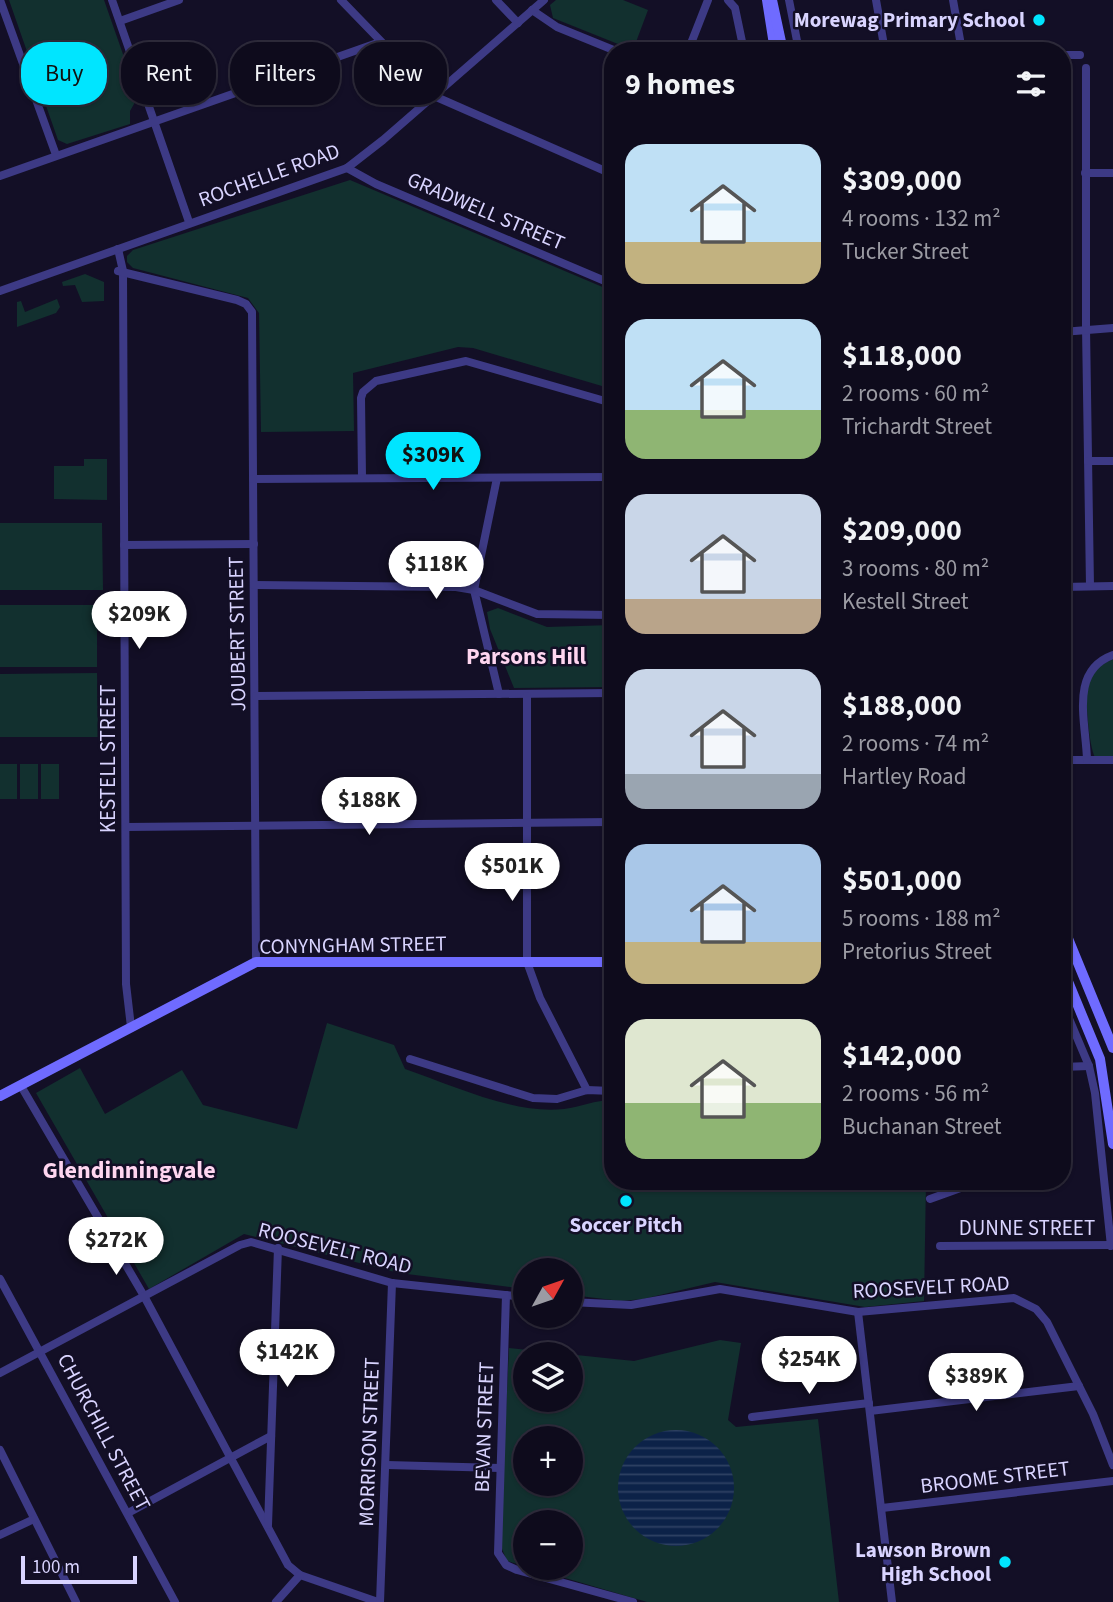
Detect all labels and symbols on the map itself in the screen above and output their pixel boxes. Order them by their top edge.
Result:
place label: Morewag Primary School [794,5,1025,35]
marker: Morewag Primary School [1031,12,1047,28]
street label: ROCHELLE ROAD [194,136,344,214]
street label: GRADWELL STREET [403,164,569,258]
pin: $309K [384,433,482,492]
pin: $118K [387,542,485,601]
street label: JOUBERT STREET [221,556,253,712]
pin: $209K [90,592,188,651]
district label: Parsons Hill [466,640,586,673]
street label: KESTELL STREET [93,685,123,833]
pin: $188K [320,778,418,837]
pin: $501K [463,844,561,903]
street label: CONYNGHAM STREET [259,928,447,962]
district label: Glendinningvale [42,1153,216,1188]
marker: Soccer Pitch [618,1193,634,1209]
place label: Soccer Pitch [569,1210,683,1240]
street label: DUNNE STREET [959,1213,1095,1243]
street label: ROOSEVELT ROAD [255,1214,415,1282]
pin: $272K [67,1218,165,1277]
north arrow [513,1258,583,1328]
street label: ROOSEVELT ROAD [852,1268,1010,1306]
pin: $142K [238,1330,336,1389]
pin: $254K [760,1336,858,1396]
street label: CHURCHILL STREET [50,1348,158,1516]
pin: $389K [927,1354,1025,1413]
street label: MORRISON STREET [351,1357,387,1527]
street label: BEVAN STREET [467,1361,501,1493]
street label: BROOME STREET [919,1453,1071,1501]
place label: Lawson Brown High School [855,1535,991,1589]
scale bar [21,1553,136,1585]
marker: Lawson Brown High School [997,1554,1013,1570]

